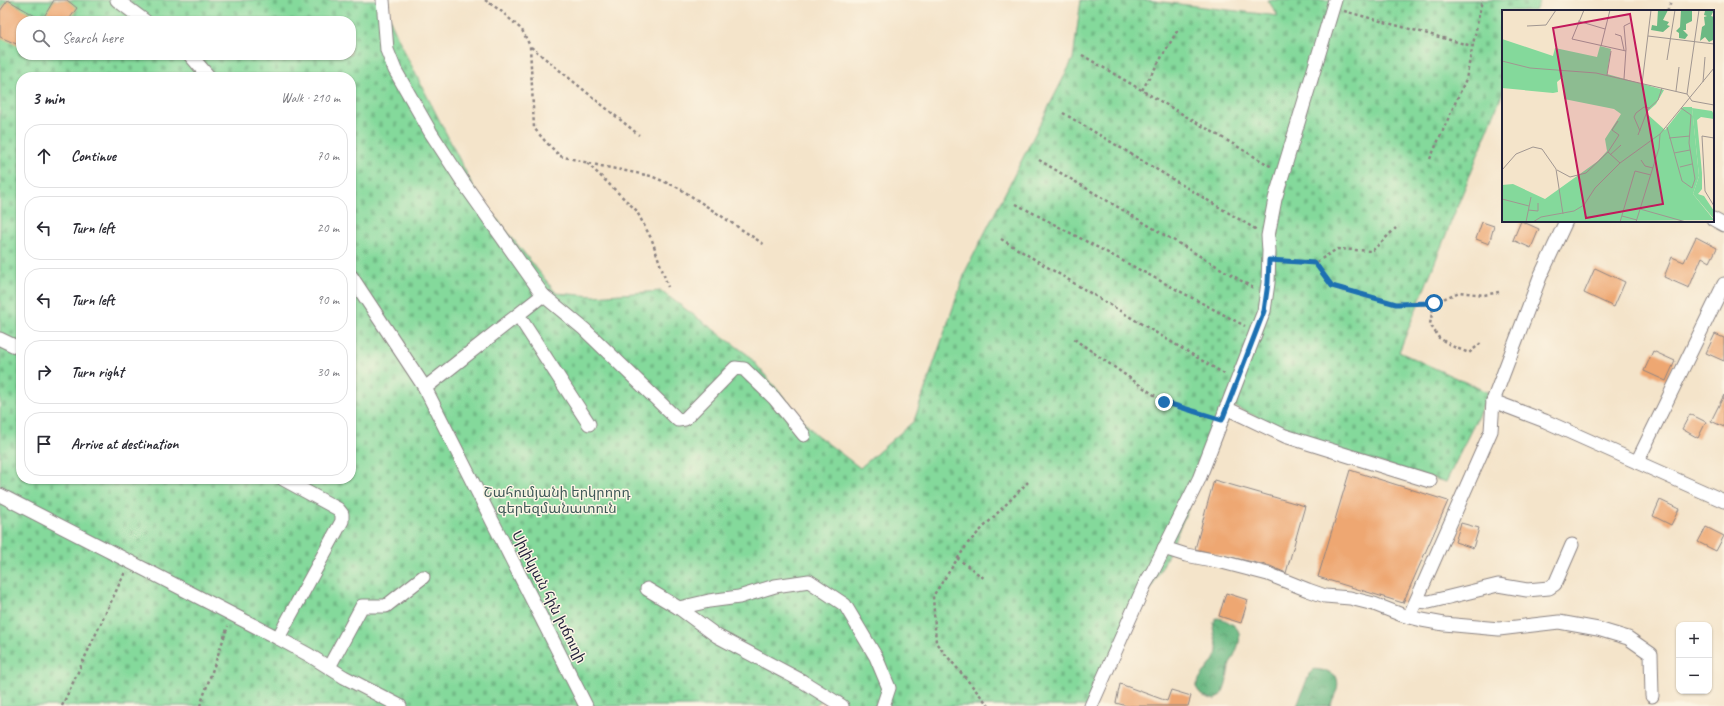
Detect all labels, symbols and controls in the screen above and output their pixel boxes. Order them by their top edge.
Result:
inset map [1502,10,1714,222]
search box [16,16,356,60]
icon: search [30,27,52,49]
text: Search here [62,29,123,48]
text: 3 min [32,88,65,109]
text: Walk · 210 m [281,90,340,106]
icon: ahead [33,145,55,167]
text: Continue [71,147,116,166]
text: 70 m [317,148,339,164]
icon: left [33,217,55,239]
text: Turn left [71,219,114,238]
text: 20 m [317,220,339,236]
icon: left [33,289,55,311]
text: Turn left [71,291,114,310]
text: 90 m [317,292,339,308]
route start [1425,294,1443,312]
icon: right [33,361,55,383]
text: Turn right [71,363,124,382]
text: 30 m [317,364,339,380]
route end [1155,393,1173,411]
icon: arrive [33,433,55,455]
text: Arrive at destination [71,435,178,454]
park label: Շահումյանի երկրորդ գերեզմանատուն [484,484,630,517]
street label: Սիլիկյան հին խճուղի [508,528,590,666]
map controls [1676,622,1712,694]
button: + [1676,622,1712,658]
button: − [1676,658,1712,694]

